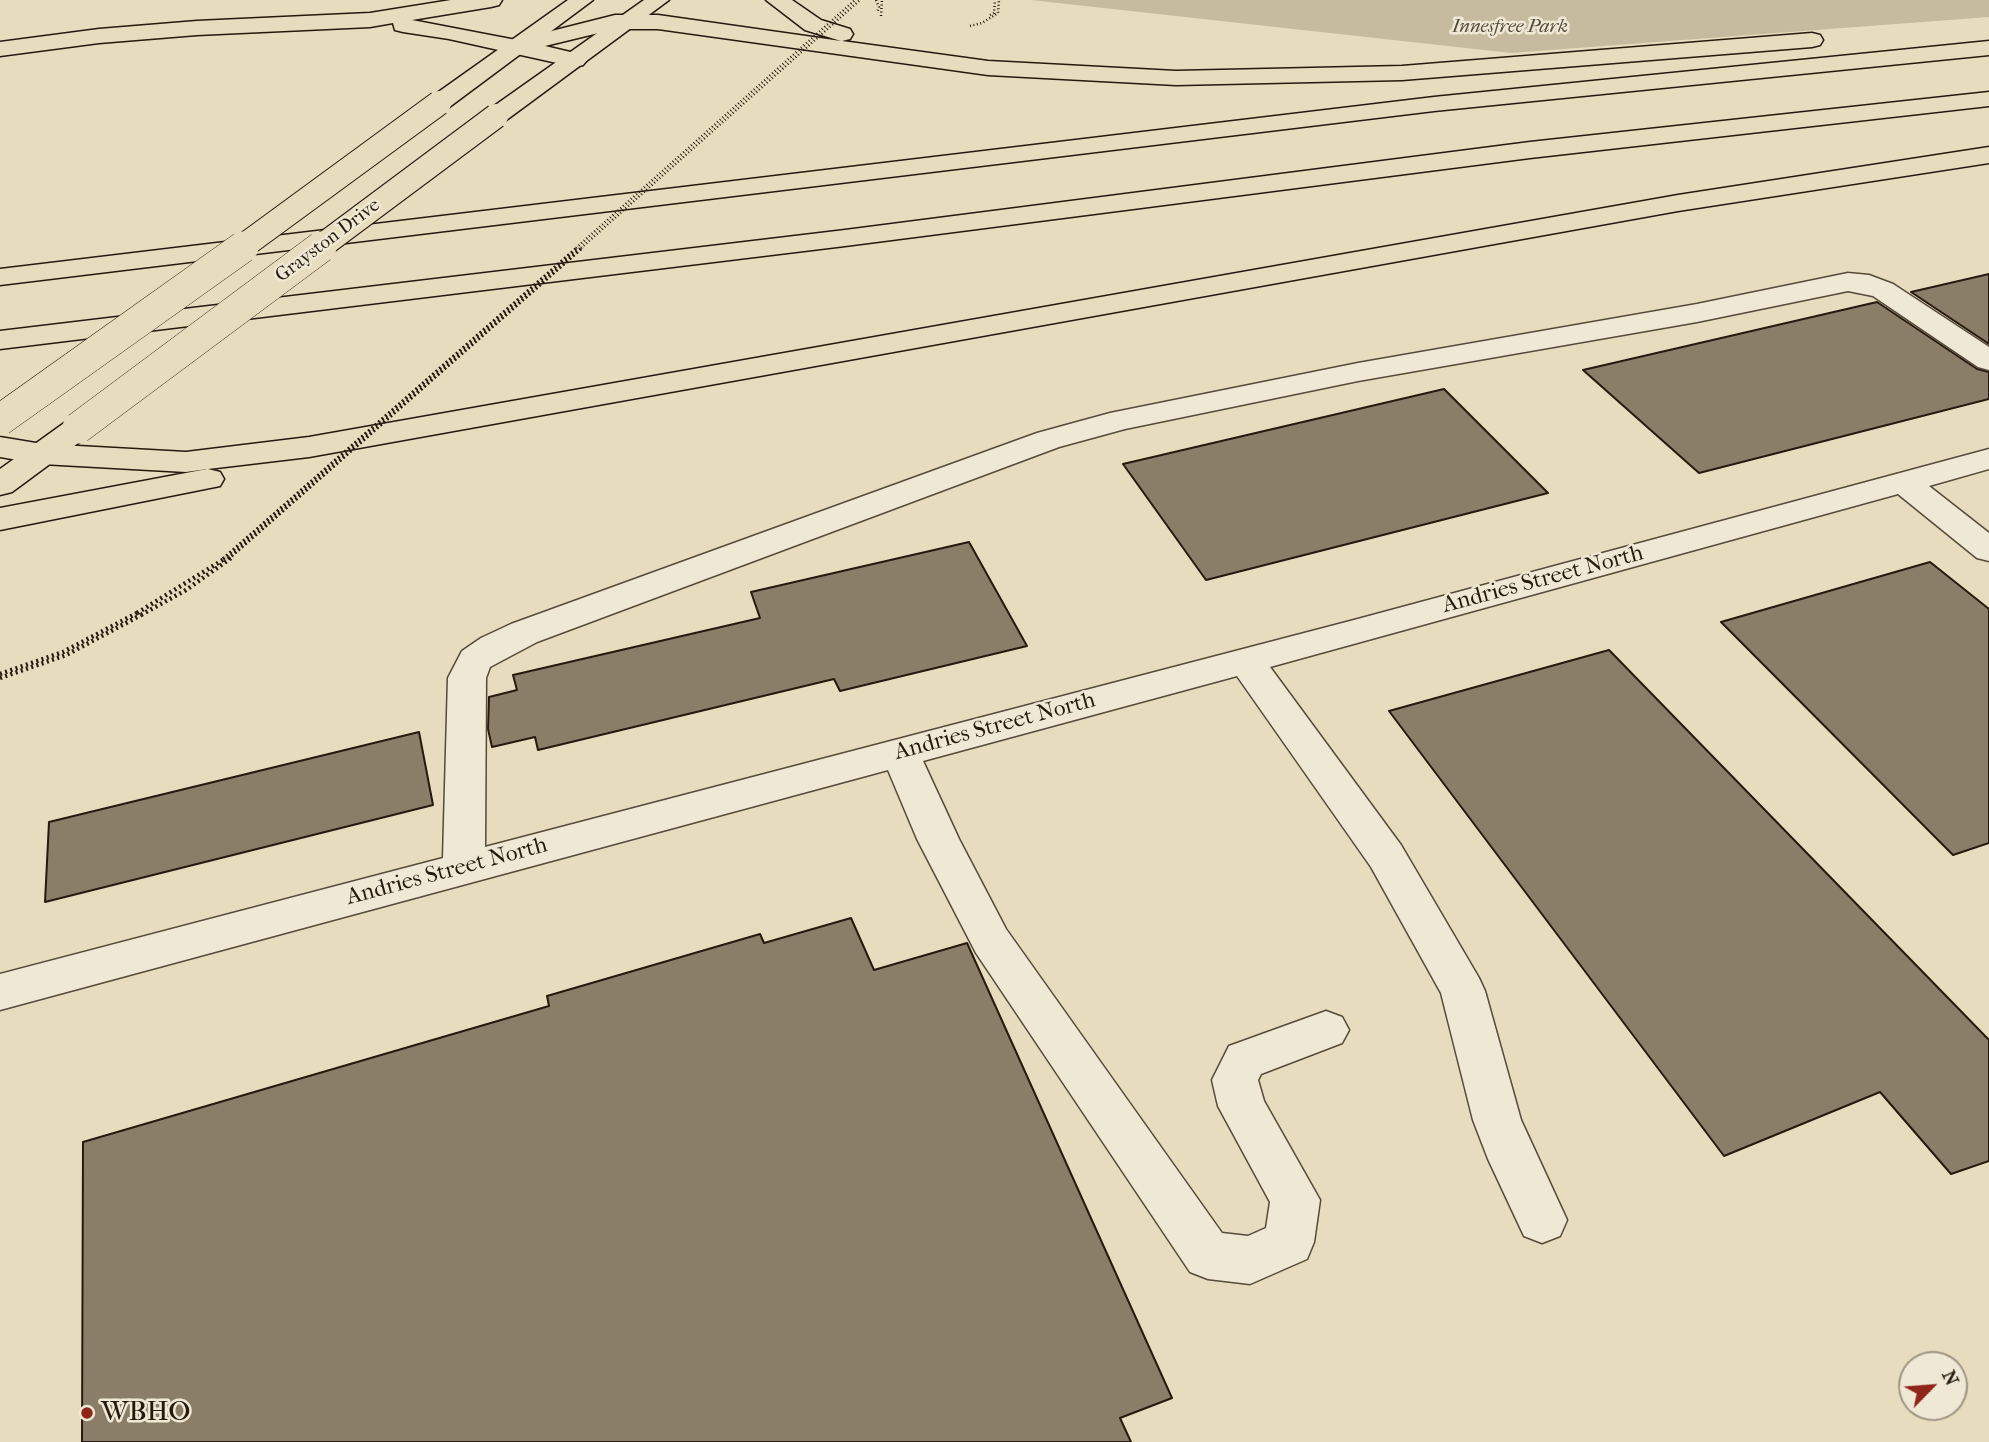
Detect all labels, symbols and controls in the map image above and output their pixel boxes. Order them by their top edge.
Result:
park label: Innesfree Park [1452,16,1568,38]
street label: Grayston Drive [271,194,385,288]
street label: Andries Street North [1439,540,1647,620]
street label: Andries Street North [891,687,1099,767]
street label: Andries Street North [343,832,551,912]
north arrow [1898,1351,1968,1421]
text: N [1937,1367,1963,1389]
place label: WBHO [101,1396,190,1430]
marker: WBHO [79,1405,95,1421]

